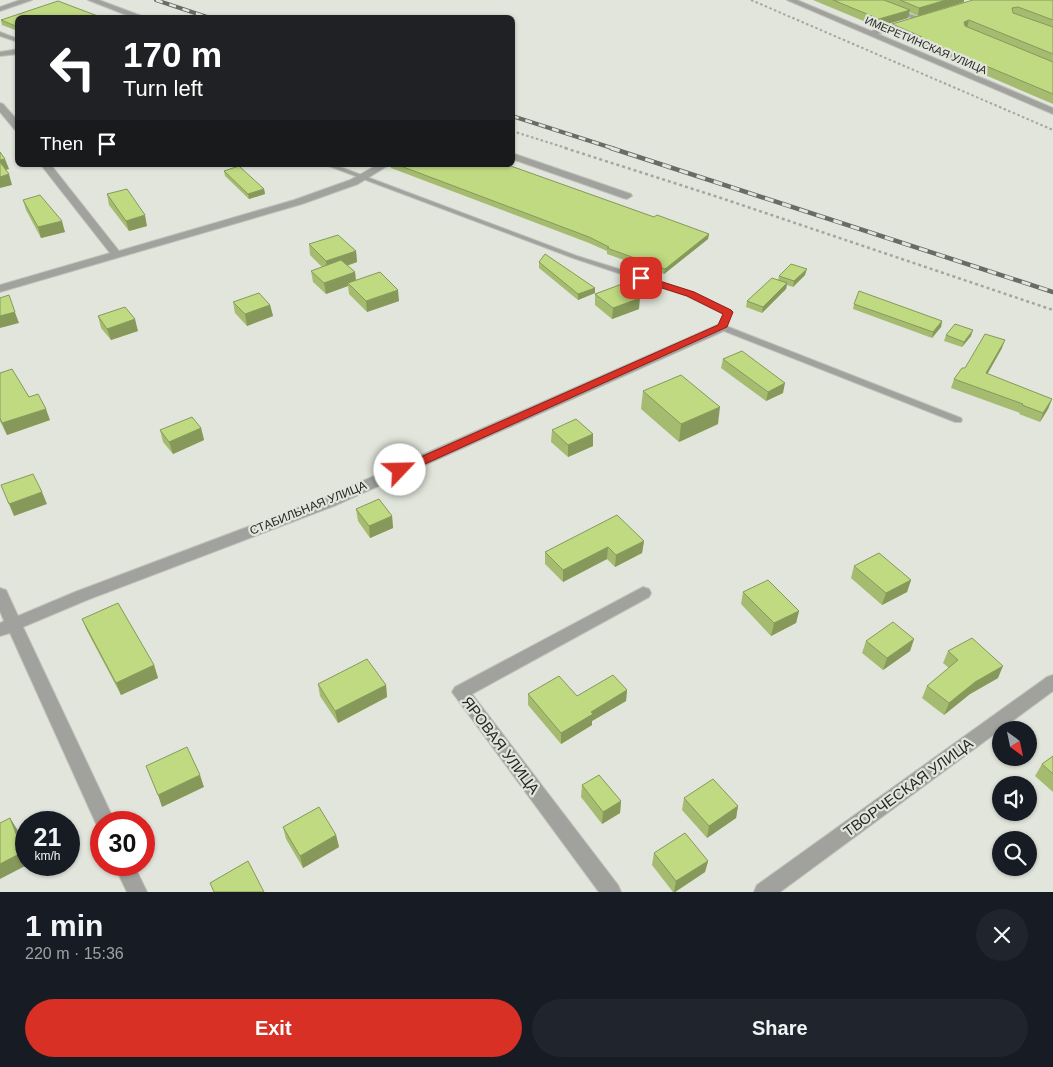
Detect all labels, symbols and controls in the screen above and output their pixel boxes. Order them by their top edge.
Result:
street label: ИМЕРЕТИНСКАЯ УЛИЦА [863,14,990,76]
icon: left [40,35,105,100]
text: 170 m [123,35,222,74]
text: Turn left [123,76,203,101]
icon: arrive [93,130,121,158]
text: Then [40,133,83,154]
pin [620,257,662,299]
icon: arrive [627,264,655,292]
position arrow [373,443,425,495]
street label: СТАБИЛЬНАЯ УЛИЦА [248,478,368,538]
street label: ЯРОВАЯ УЛИЦА [459,693,543,797]
north arrow [992,721,1038,766]
map controls [992,721,1037,876]
street label: ТВОРЧЕСКАЯ УЛИЦА [840,734,976,840]
button: sound [992,776,1037,821]
speed limit sign: 30 [90,811,155,876]
text: 21 [34,823,61,851]
button: search [992,831,1037,876]
text: km/h [34,849,61,863]
text: 1 min [25,909,103,942]
button: close [976,909,1028,961]
text: 220 m · 15:36 [25,945,124,962]
button: Exit [25,999,522,1057]
button: Share [532,999,1028,1057]

